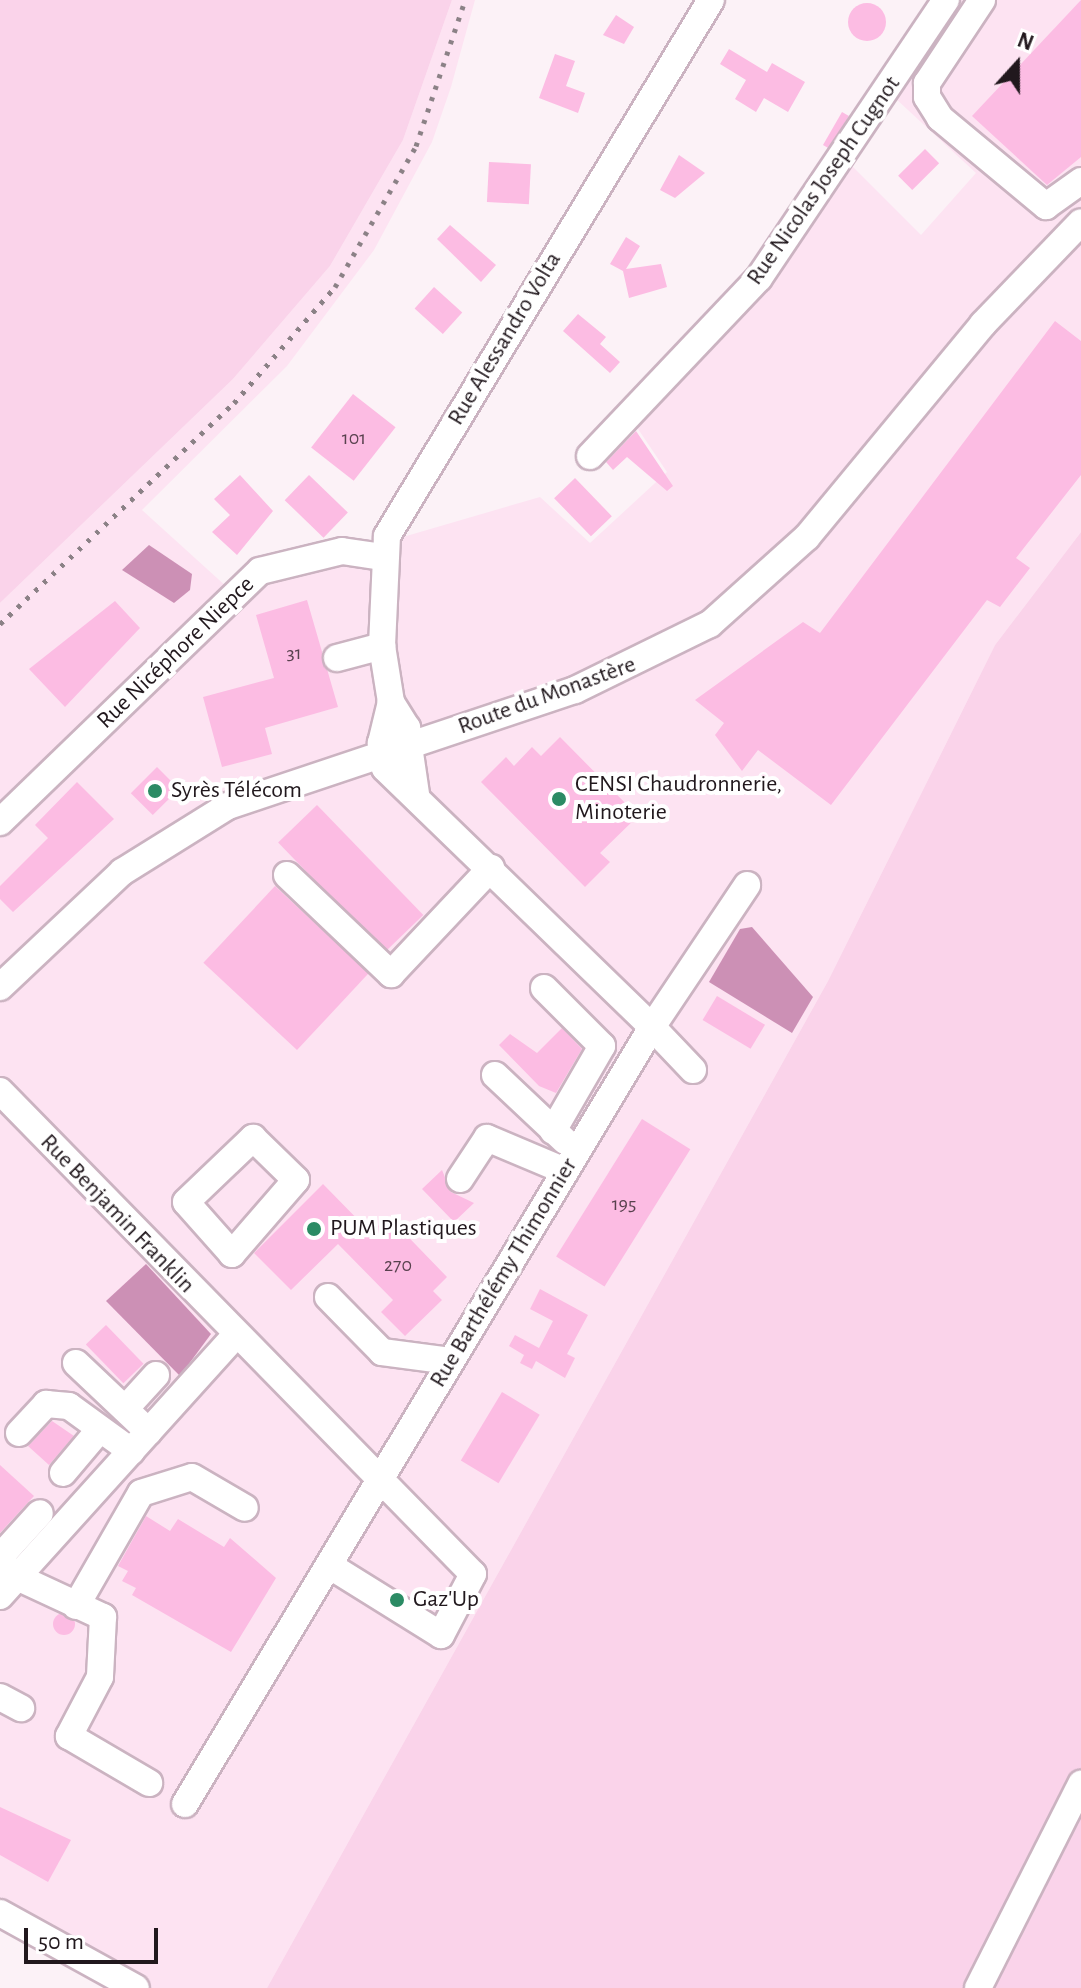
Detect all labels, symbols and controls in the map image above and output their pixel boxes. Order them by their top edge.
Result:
north arrow [977,24,1057,104]
text: N [1015,29,1037,55]
street label: Rue Nicolas Joseph Cugnot [741,71,907,291]
street label: Rue Alessandro Volta [442,247,568,431]
house number: 101 [342,426,366,450]
street label: Rue Nicéphore Niepce [91,571,261,735]
house number: 31 [286,641,302,665]
street label: Route du Monastère [454,650,640,742]
place label: CENSI Chaudronnerie, Minoterie [575,771,782,827]
place label: Syrès Télécom [171,777,302,805]
marker: Syrès Télécom [146,782,164,800]
marker: CENSI Chaudronnerie, Minoterie [550,790,568,808]
street label: Rue Benjamin Franklin [34,1128,200,1300]
street label: Rue Barthélémy Thimonnier [424,1153,584,1393]
house number: 195 [612,1192,636,1216]
place label: PUM Plastiques [330,1215,477,1243]
marker: PUM Plastiques [305,1220,323,1238]
house number: 270 [384,1253,412,1277]
place label: Gaz'Up [413,1586,479,1614]
marker: Gaz'Up [388,1591,406,1609]
scale bar [28,1912,162,1962]
text: 50 m [38,1930,84,1954]

